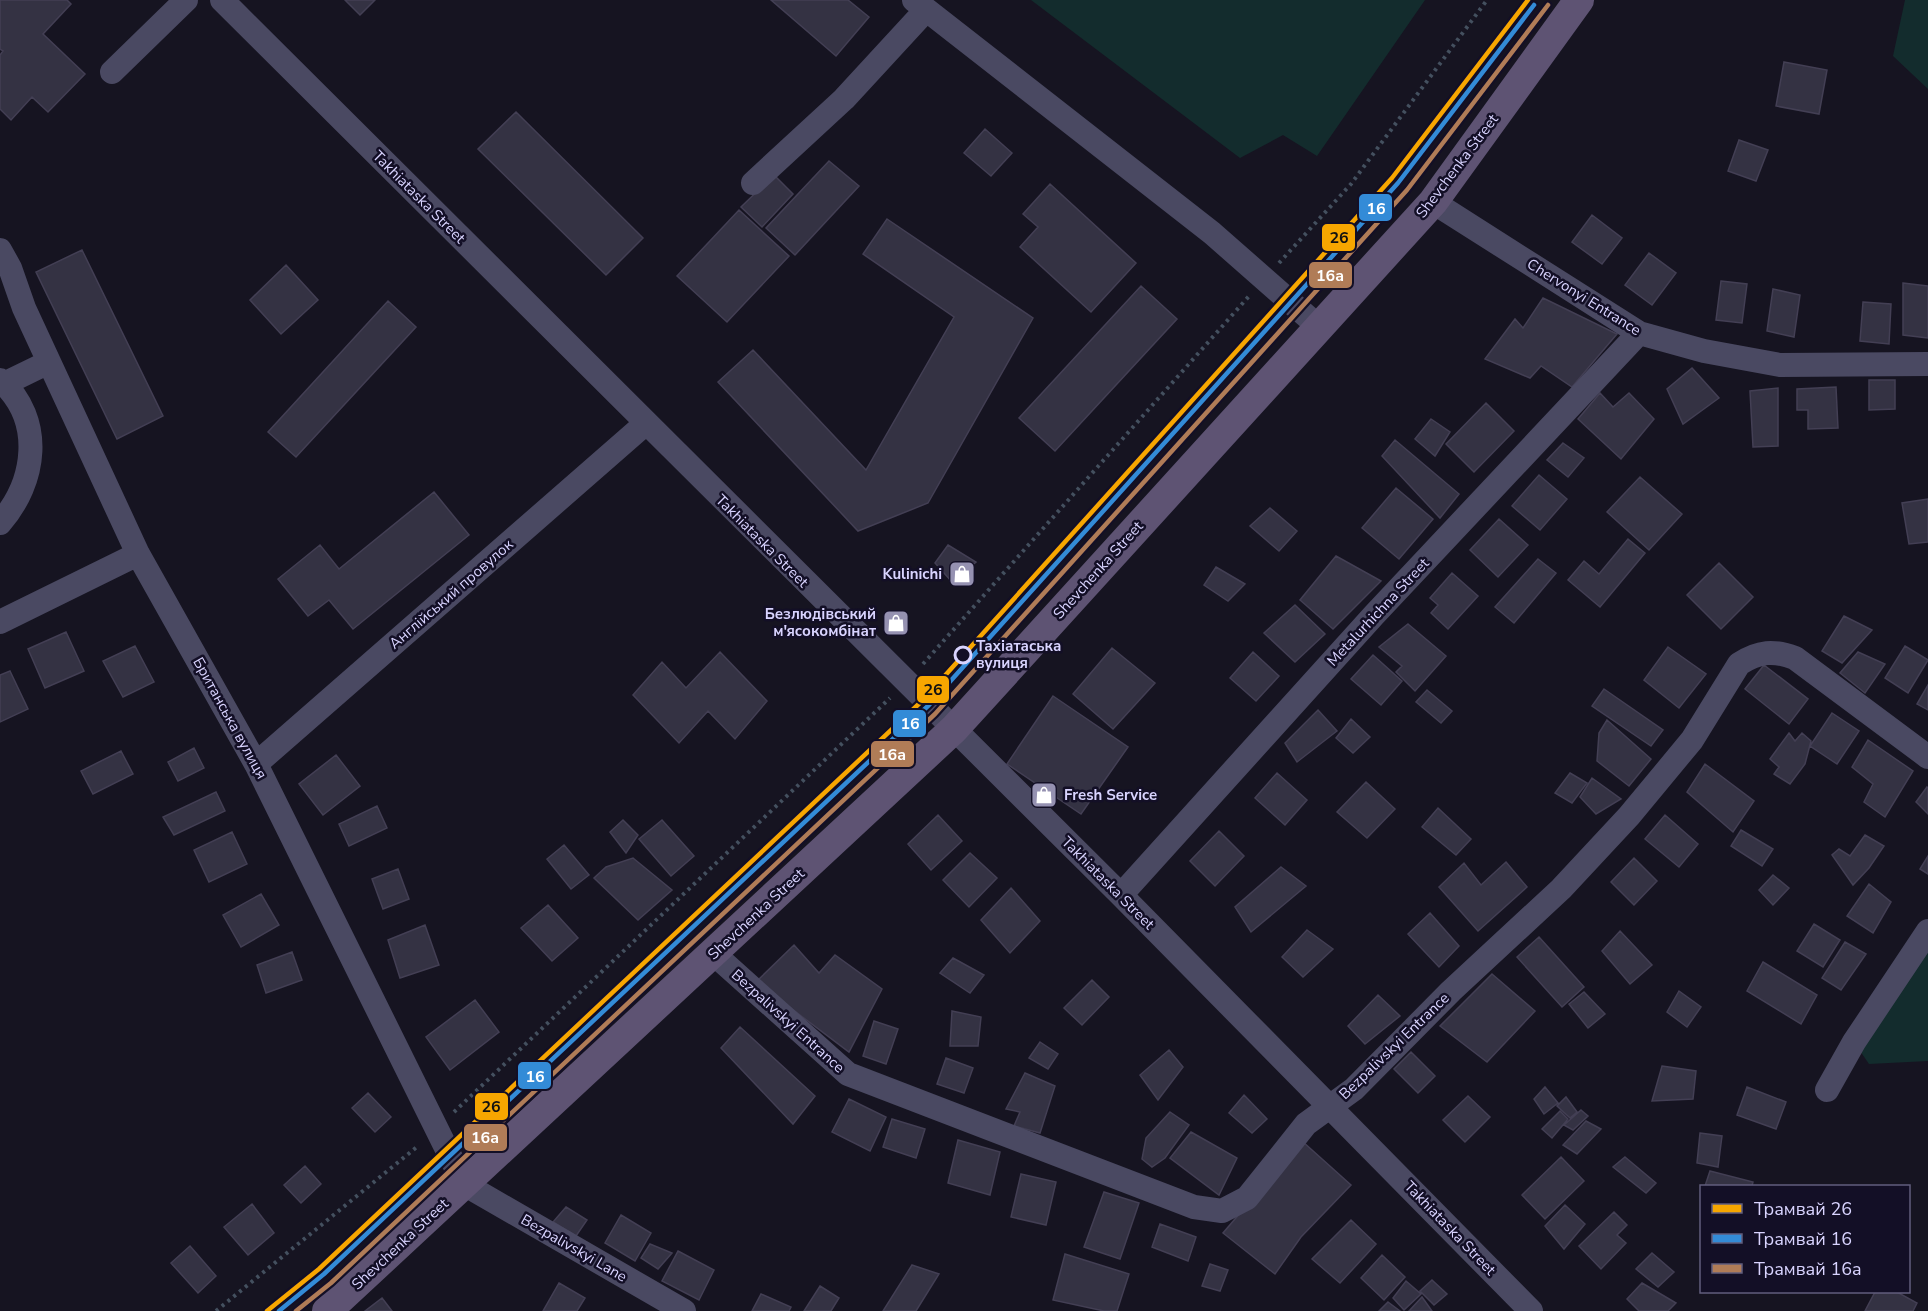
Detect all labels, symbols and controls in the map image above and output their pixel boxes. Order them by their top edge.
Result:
street label: Shevchenka Street [1411,109,1503,222]
street label: Takhiataska Street [368,146,470,248]
line badge: 16 [1358,193,1393,222]
text: 16 [1366,198,1386,220]
line badge: 26 [1321,223,1356,252]
text: 26 [1329,227,1349,249]
street label: Chervonyi Entrance [1523,254,1645,340]
line badge: 16a [1308,261,1353,289]
text: 16a [1316,265,1344,287]
street label: Takhiataska Street [711,490,813,592]
street label: Shevchenka Street [1049,516,1148,623]
street label: Англійський провулок [385,535,517,653]
street label: Metalurhichna Street [1323,553,1434,670]
shop icon: Kulinichi [947,559,977,589]
place label: Kulinichi [883,564,942,584]
place label: Безлюдівський м'ясокомбінат [765,604,876,641]
shop icon: Безлюдівський м'ясокомбінат [881,608,911,638]
place label: Тахіатаська вулиця [976,636,1061,673]
marker: Тахіатаська вулиця [954,646,972,664]
street label: Британська вулиця [188,654,272,782]
line badge: 26 [916,675,950,704]
text: 26 [923,679,943,701]
line badge: 16 [892,709,927,738]
text: 16 [900,713,920,735]
line badge: 16a [870,740,915,768]
text: 16a [878,744,906,766]
shop icon: Fresh Service [1029,780,1059,810]
place label: Fresh Service [1064,785,1157,805]
street label: Takhiataska Street [1057,832,1159,934]
street label: Shevchenka Street [703,863,809,964]
street label: Bezpalivskyi Entrance [727,965,849,1077]
street label: Bezpalivskyi Entrance [1335,988,1453,1104]
line badge: 16 [517,1061,552,1090]
text: 16 [525,1066,545,1088]
line badge: 26 [474,1092,509,1121]
text: 26 [481,1096,501,1118]
line badge: 16a [463,1123,508,1152]
text: 16a [471,1127,499,1149]
street label: Takhiataska Street [1400,1177,1501,1280]
legend [1700,1185,1910,1293]
street label: Shevchenka Street [347,1193,453,1294]
text: Трамвай 26 [1754,1197,1852,1221]
street label: Bezpalivskyi Lane [517,1210,631,1286]
text: Трамвай 16 [1754,1227,1852,1251]
text: Трамвай 16a [1754,1257,1862,1281]

